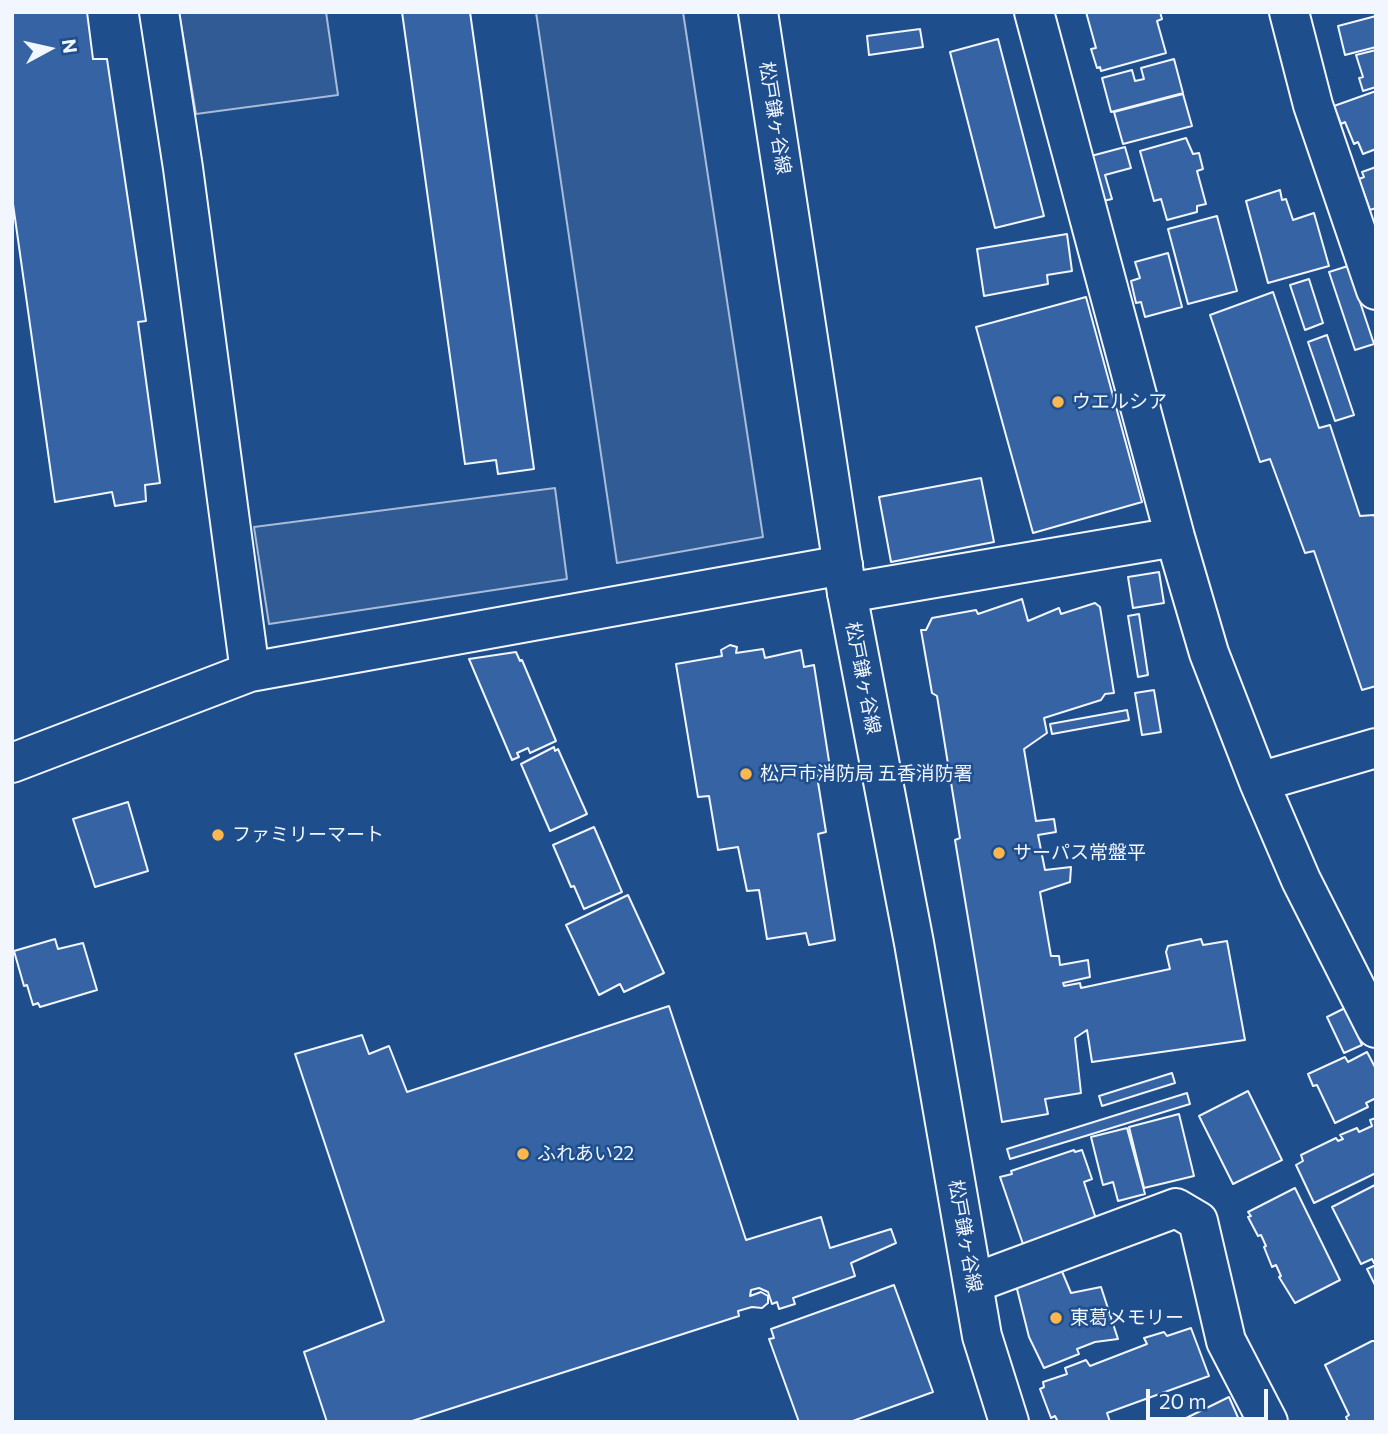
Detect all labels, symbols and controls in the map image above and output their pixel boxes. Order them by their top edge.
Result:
north arrow [14,14,84,84]
text: N [58,37,83,55]
street label: 松戸鎌ヶ谷線 [755,60,795,176]
place label: ウエルシア [1072,391,1167,413]
marker: ウエルシア [1050,394,1066,410]
street label: 松戸鎌ヶ谷線 [841,620,885,736]
place label: 松戸市消防局 五香消防署 [760,763,973,785]
marker: 松戸市消防局 五香消防署 [738,766,754,782]
place label: ファミリーマート [232,824,384,846]
marker: ファミリーマート [210,827,226,843]
place label: サーパス常盤平 [1013,842,1146,864]
marker: サーパス常盤平 [991,845,1007,861]
place label: ふれあい22 [537,1143,634,1165]
marker: ふれあい22 [515,1146,531,1162]
street label: 松戸鎌ヶ谷線 [944,1178,986,1294]
place label: 東葛メモリー [1070,1307,1184,1329]
marker: 東葛メモリー [1048,1310,1064,1326]
scale bar [1150,1374,1272,1418]
text: 20 m [1159,1388,1207,1413]

